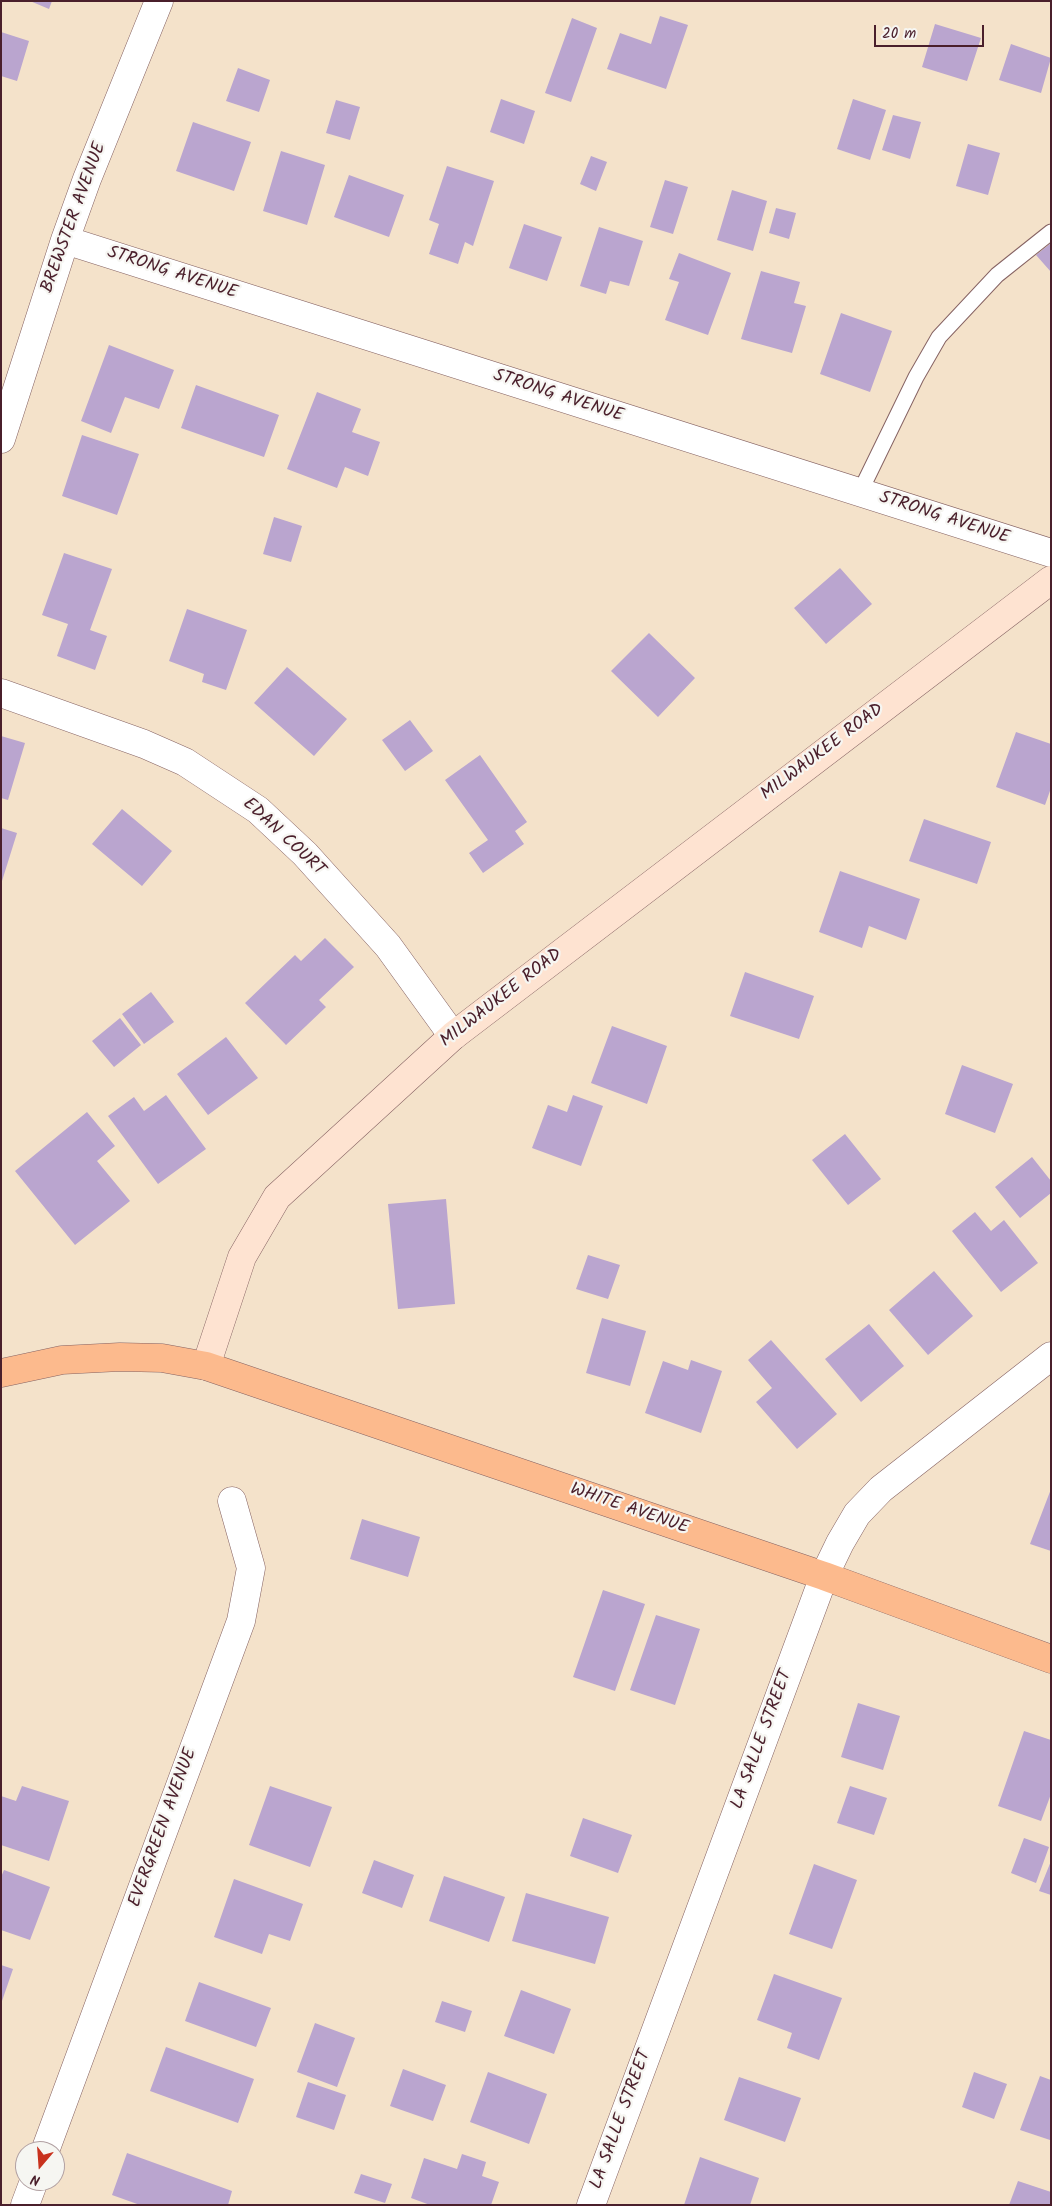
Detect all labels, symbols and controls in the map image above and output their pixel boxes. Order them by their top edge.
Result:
scale bar [877,15,987,47]
text: 20 m [882,22,916,46]
street label: BREWSTER AVENUE [38,140,112,296]
street label: STRONG AVENUE [104,243,240,305]
street label: STRONG AVENUE [490,366,626,428]
street label: STRONG AVENUE [876,488,1012,550]
street label: MILWAUKEE ROAD [757,700,889,806]
street label: EDAN COURT [237,794,329,882]
street label: MILWAUKEE ROAD [437,945,567,1053]
street label: WHITE AVENUE [567,1480,691,1540]
street label: LA SALLE STREET [728,1668,798,1812]
street label: EVERGREEN AVENUE [125,1746,203,1910]
street label: LA SALLE STREET [587,2048,657,2192]
north arrow [15,2141,65,2191]
text: N [28,2167,43,2191]

